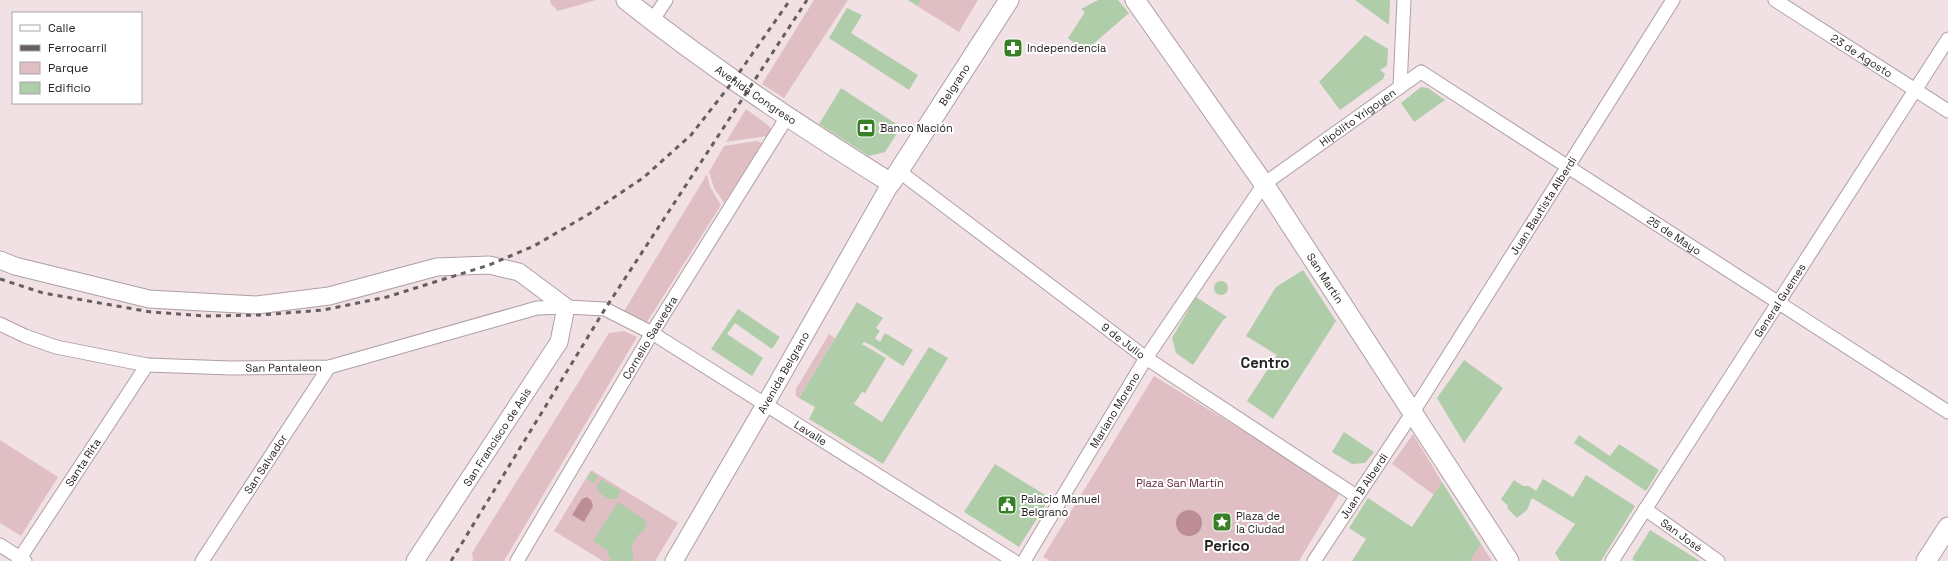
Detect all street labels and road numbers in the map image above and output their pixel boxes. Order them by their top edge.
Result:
street label: 23 de Agosto [1828,31,1895,81]
street label: Belgrano [936,61,973,109]
street label: Avenida Congreso [713,62,799,128]
street label: Hipólito Yrigoyen [1317,85,1398,149]
street label: Juan Bautista Alberdi [1507,154,1580,257]
street label: 25 de Mayo [1644,213,1704,258]
street label: San Martín [1304,250,1347,306]
street label: General Guemes [1751,261,1809,340]
street label: Cornelio Saavedra [619,293,681,382]
street label: 9 de Julio [1099,320,1148,362]
street label: Avenida Belgrano [754,329,812,416]
street label: San Pantaleon [245,360,322,375]
street label: Mariano Moreno [1087,370,1143,451]
street label: San Francisco de Asis [460,385,534,489]
street label: Lavalle [792,417,830,448]
street label: San Salvador [241,431,290,496]
street label: Santa Rita [62,435,104,489]
street label: Juan B Alberdi [1337,450,1391,522]
street label: San José [1658,515,1705,555]

